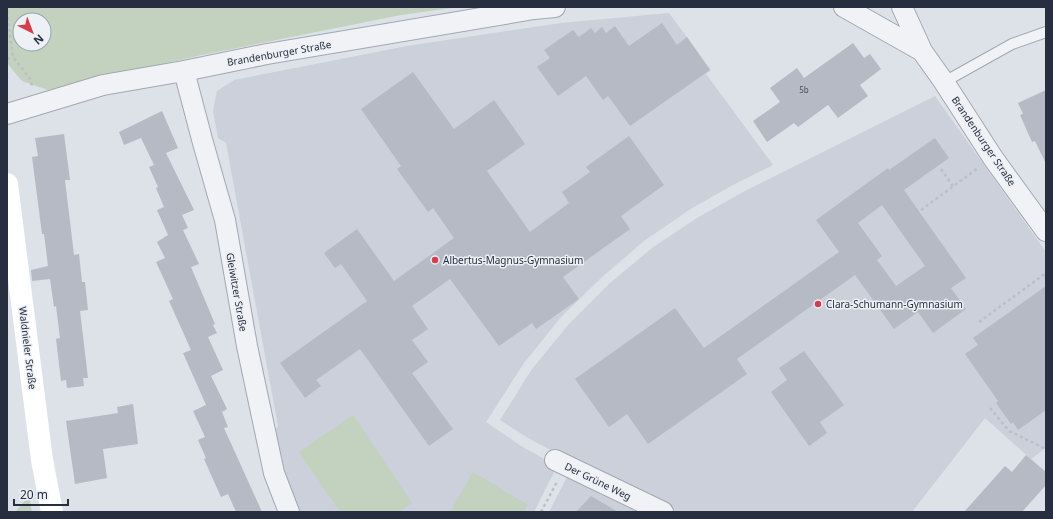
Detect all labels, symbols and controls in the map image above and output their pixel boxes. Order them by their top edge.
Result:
north arrow [12,12,52,52]
text: N [31,31,47,48]
street label: Brandenburger Straße [226,37,333,69]
house number: 5b [799,84,809,95]
street label: Brandenburger Straße [949,93,1020,189]
street label: Gleiwitzer Straße [223,251,251,333]
place label: Albertus-Magnus-Gymnasium [443,253,583,267]
marker: Albertus-Magnus-Gymnasium [430,255,440,265]
place label: Clara-Schumann-Gymnasium [826,297,963,311]
marker: Clara-Schumann-Gymnasium [813,299,823,309]
street label: Waldnieler Straße [16,306,40,391]
street label: Der Grüne Weg [562,459,634,503]
scale bar [14,481,68,507]
text: 20 m [20,486,48,503]

